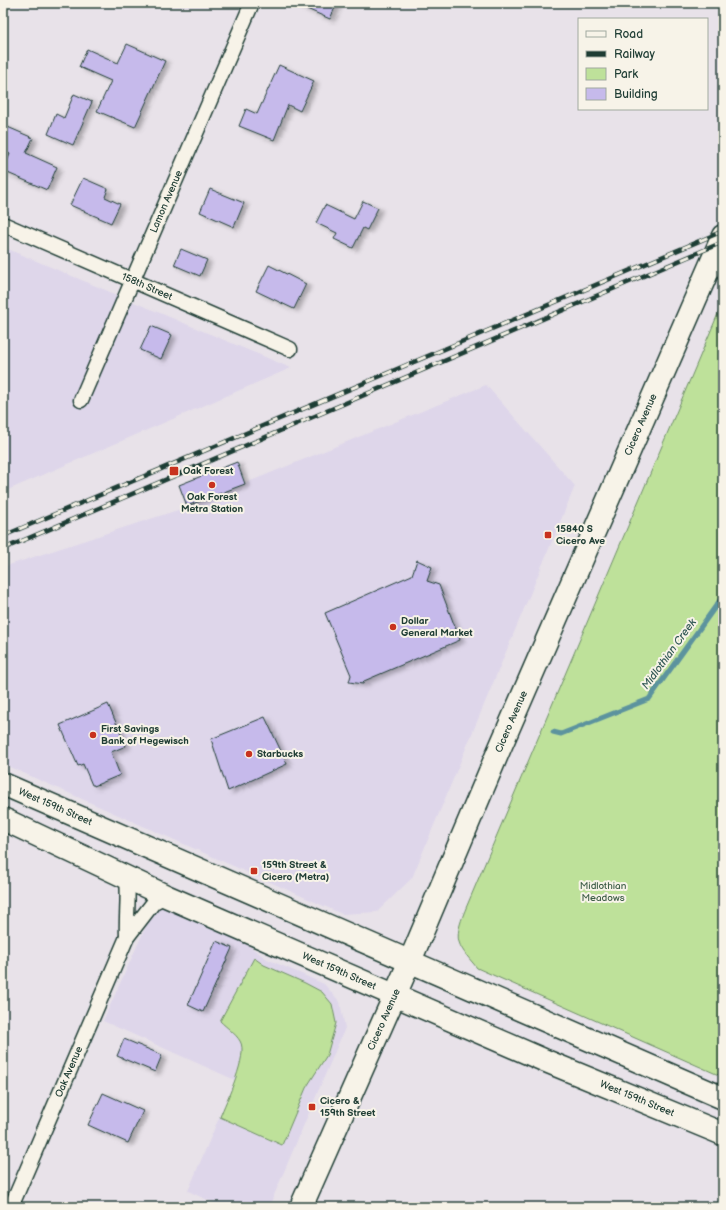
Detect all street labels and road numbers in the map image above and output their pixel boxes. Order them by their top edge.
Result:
street label: Lamon Avenue [148,168,185,235]
street label: 158th Street [120,270,174,303]
street label: Cicero Avenue [622,392,660,457]
street label: Cicero Avenue [493,689,530,754]
street label: West 159th Street [17,785,94,828]
street label: West 159th Street [300,950,378,992]
street label: Cicero Avenue [365,987,403,1052]
street label: Oak Avenue [53,1045,85,1099]
street label: West 159th Street [598,1078,676,1119]

